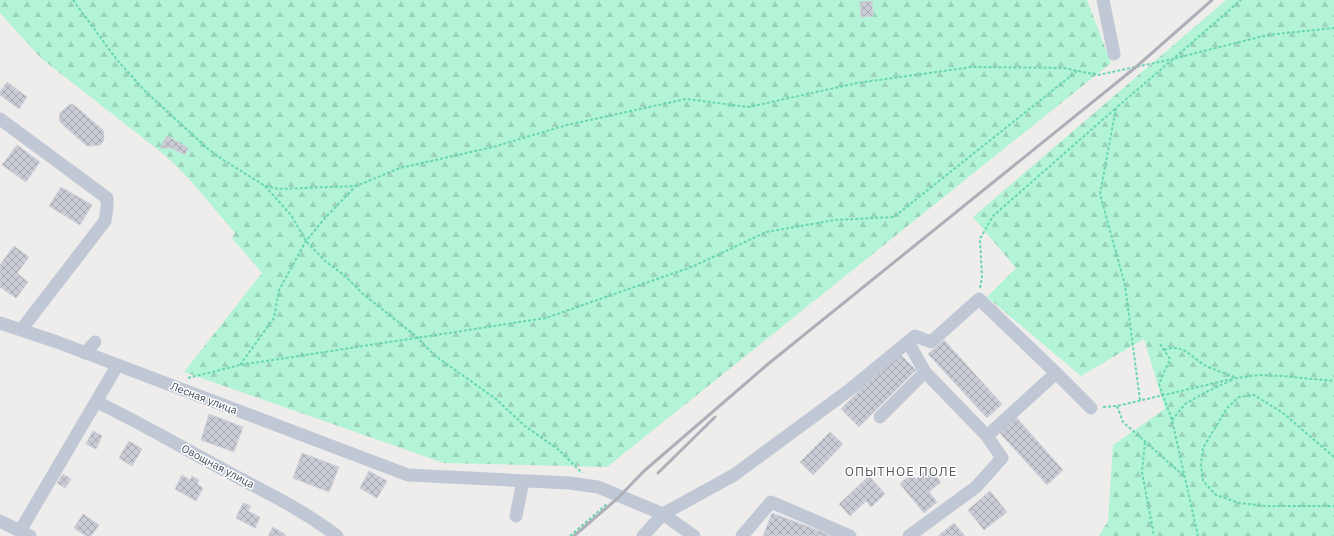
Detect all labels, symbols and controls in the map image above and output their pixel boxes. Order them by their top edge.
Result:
street label: Лесная улица [169,379,239,417]
street label: Овощная улица [179,441,257,491]
district label: ОПЫТНОЕ ПОЛЕ [845,463,957,480]

